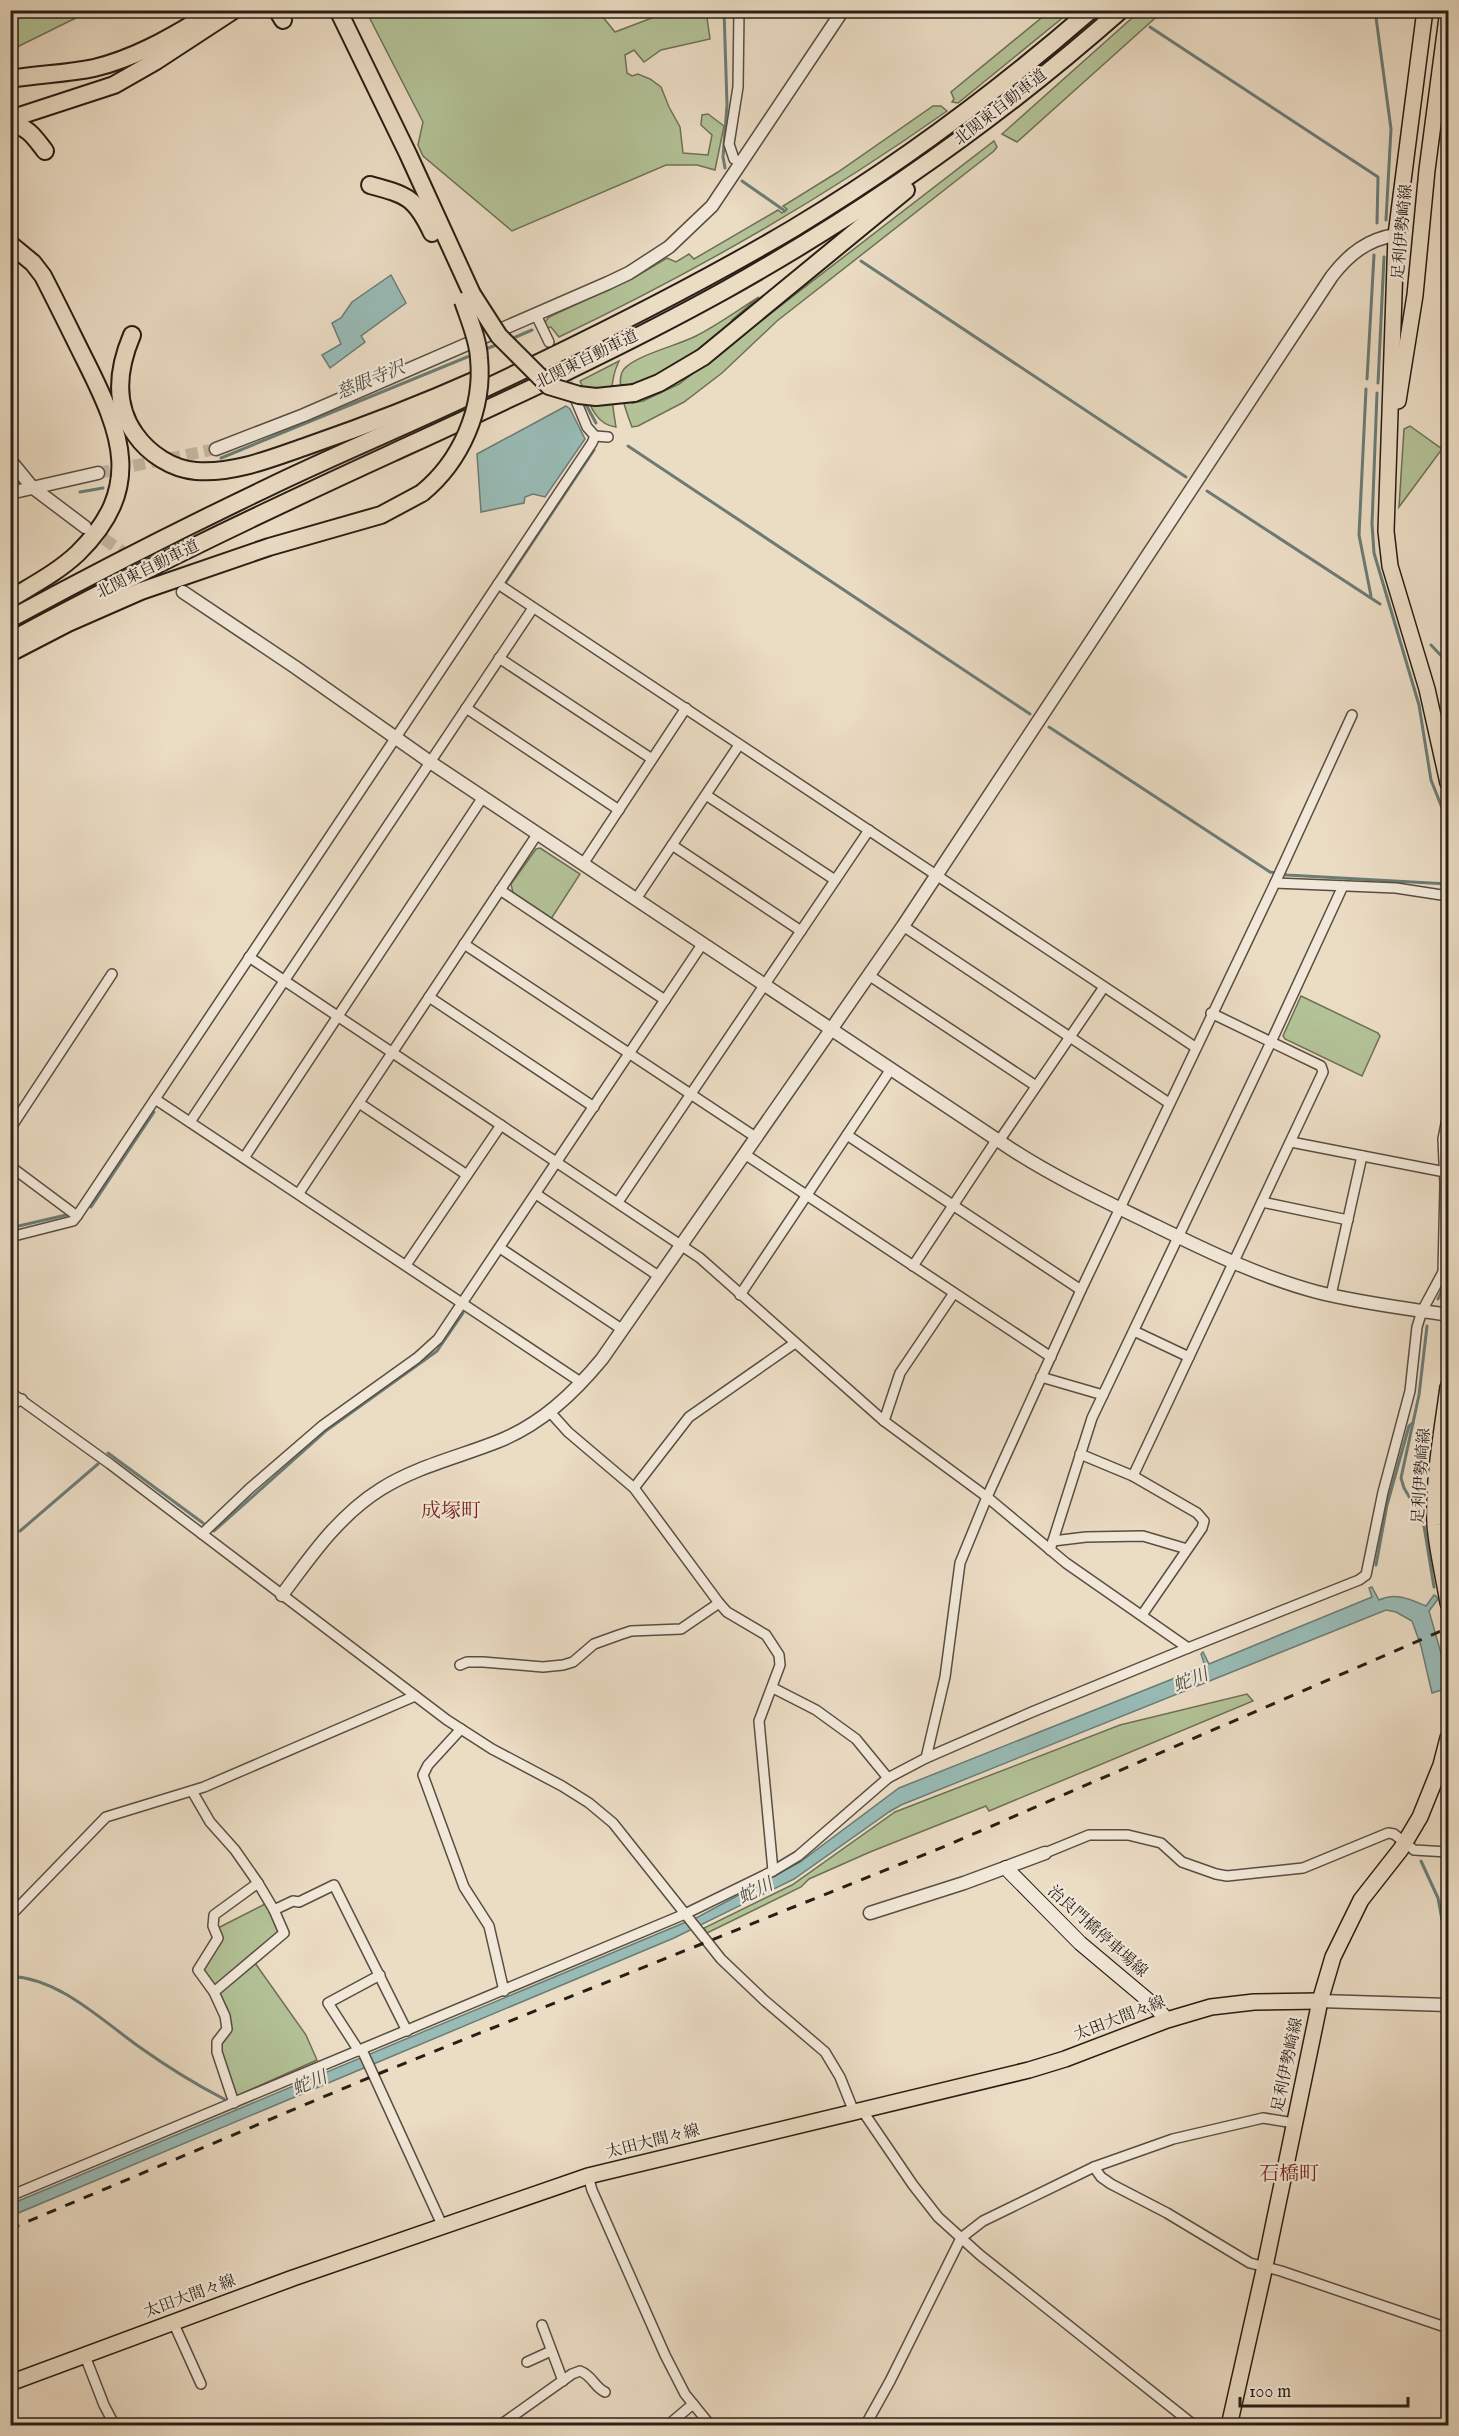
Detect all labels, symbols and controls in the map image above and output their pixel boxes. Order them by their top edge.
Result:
street label: 北関東自動車道 [951,66,1051,150]
street label: 足利伊勢崎線 [1389,183,1417,281]
street label: 北関東自動車道 [532,326,642,394]
water label: 慈眼寺沢 [333,356,411,405]
street label: 北関東自動車道 [93,536,203,604]
street label: 足利伊勢崎線 [1409,1427,1435,1525]
district label: 成塚町 [421,1499,481,1524]
water label: 蛇川 [1170,1663,1214,1698]
water label: 蛇川 [735,1873,779,1910]
street label: 治良門橋停車場線 [1043,1882,1151,1982]
street label: 太田大間々線 [1072,1992,1168,2046]
street label: 足利伊勢崎線 [1268,2016,1308,2114]
water label: 蛇川 [289,2066,333,2102]
street label: 太田大間々線 [604,2121,702,2163]
district label: 石橋町 [1259,2162,1319,2187]
street label: 太田大間々線 [141,2271,239,2323]
scale bar [1240,2370,1408,2408]
text: 100 m [1249,2381,1291,2404]

